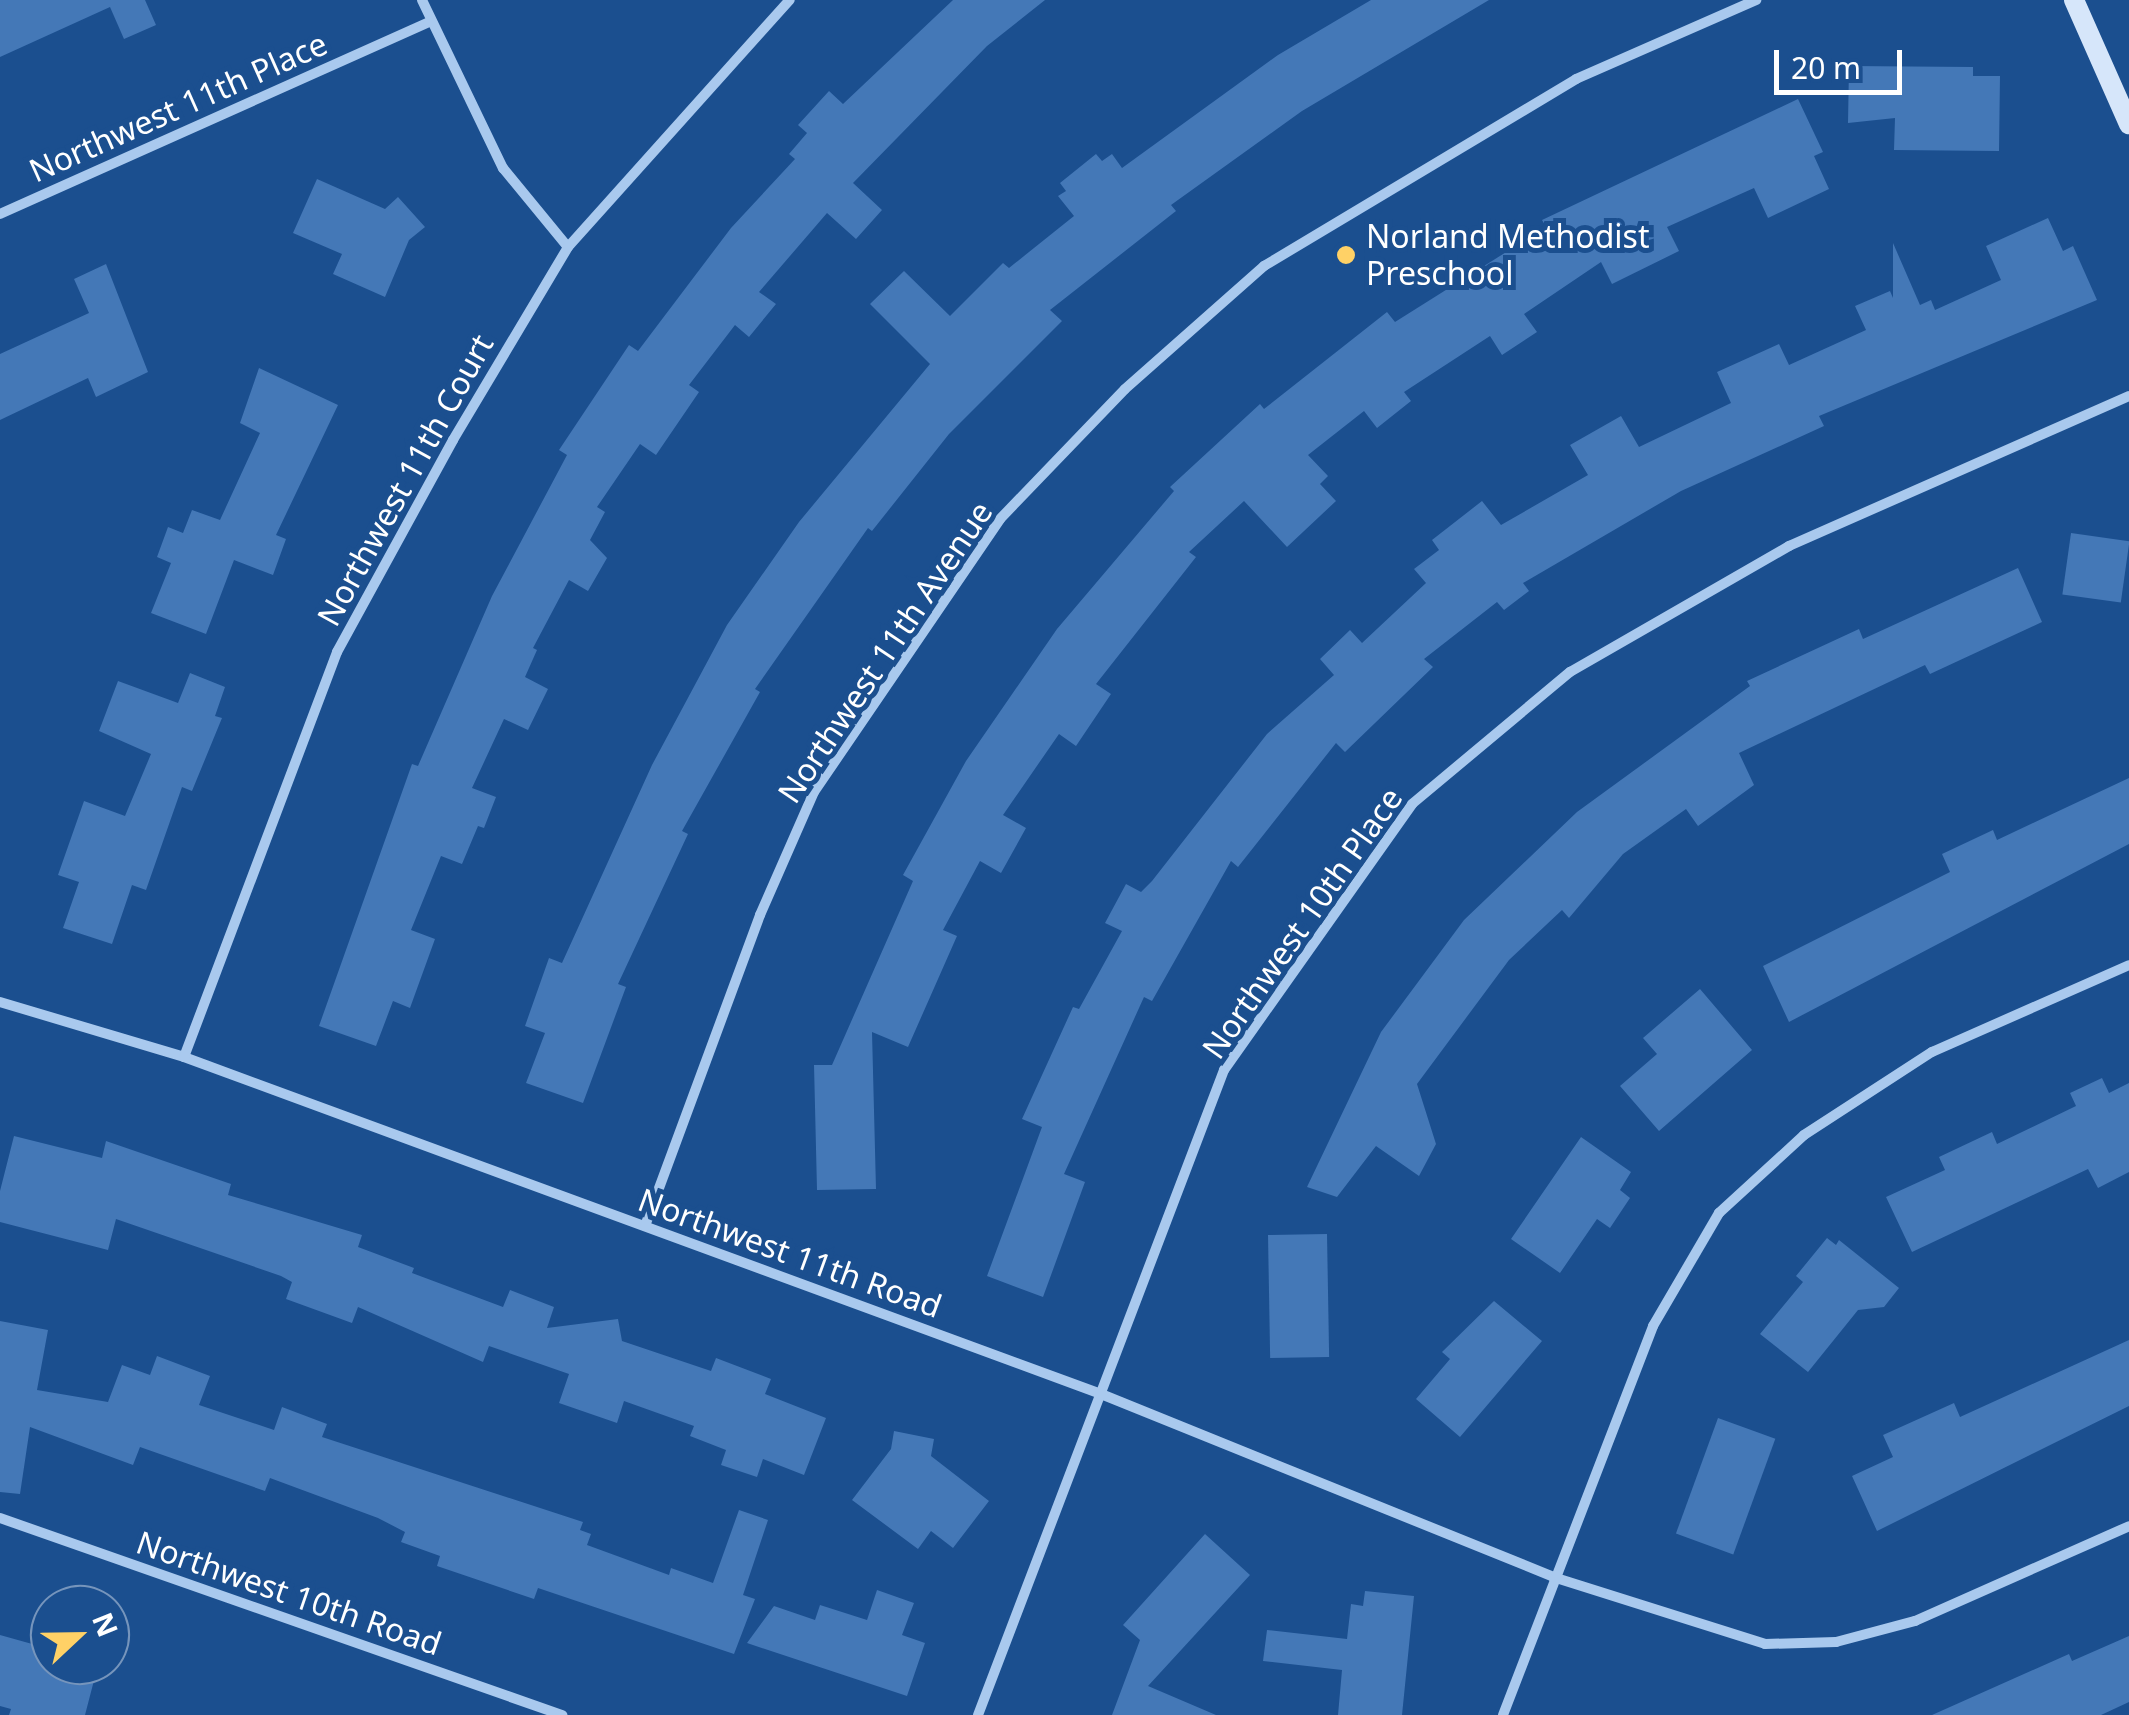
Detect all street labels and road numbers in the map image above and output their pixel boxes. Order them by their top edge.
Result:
street label: Northwest 11th Place [23,24,333,190]
street label: Northwest 11th Court [309,328,501,632]
street label: Northwest 11th Avenue [770,494,1000,810]
street label: Northwest 10th Place [1194,780,1410,1066]
street label: Northwest 11th Road [633,1180,947,1326]
street label: Northwest 10th Road [132,1523,446,1663]

